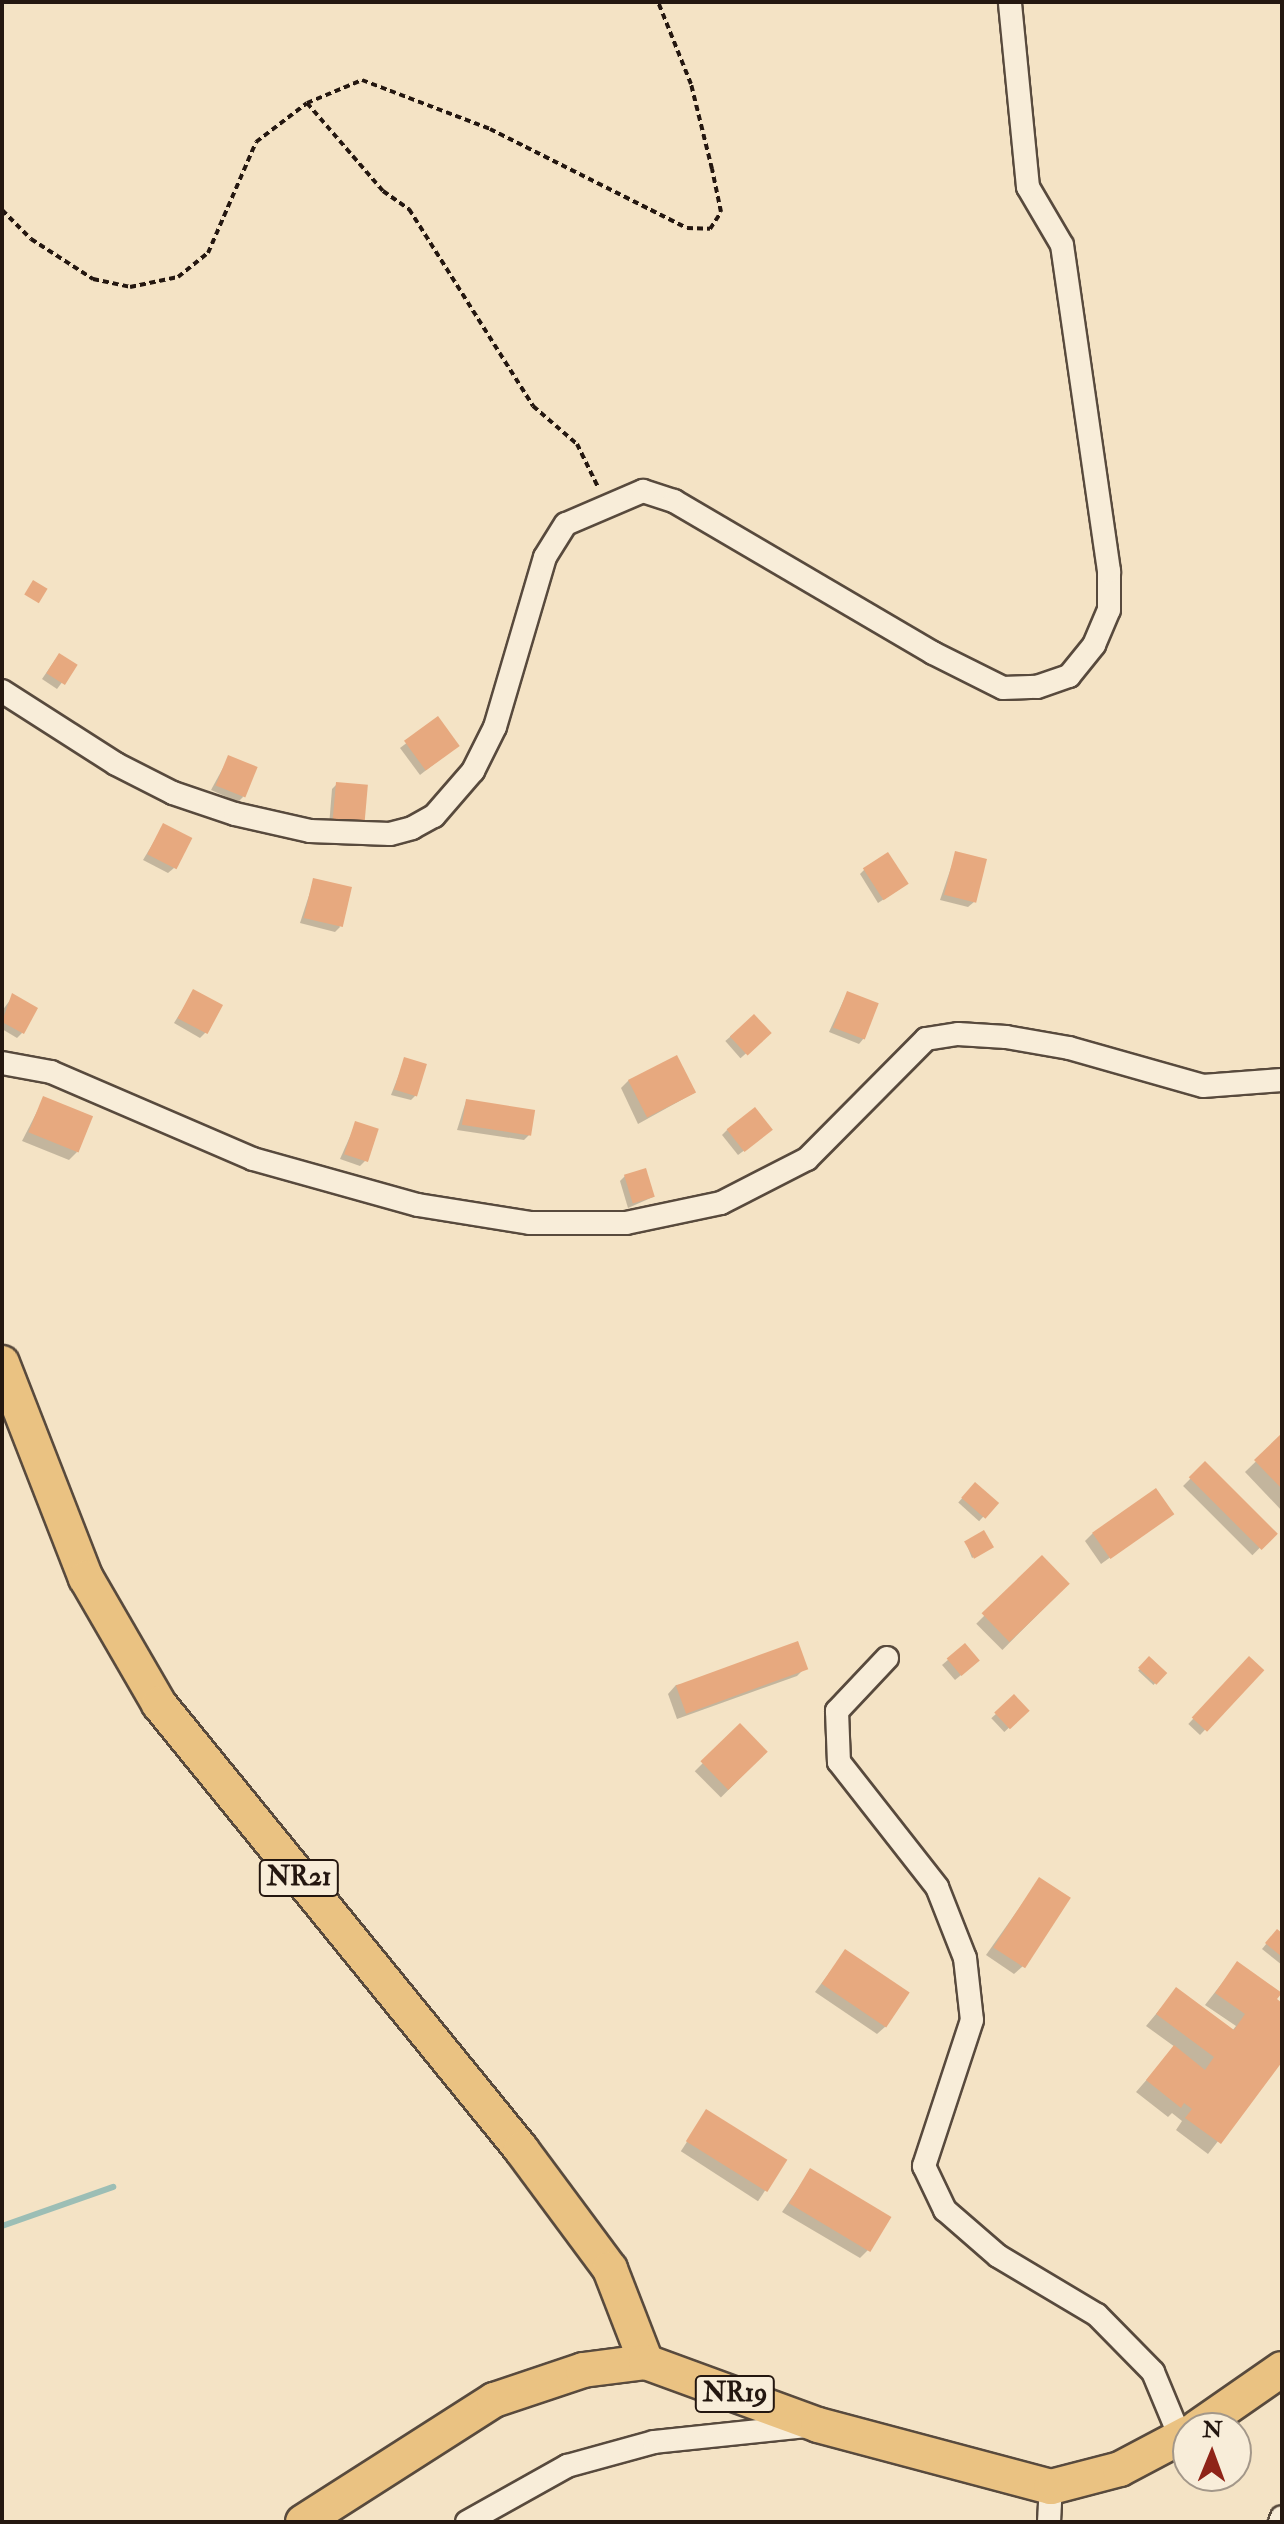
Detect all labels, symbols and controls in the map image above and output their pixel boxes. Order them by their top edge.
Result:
road number: NR21 [257,1856,341,1900]
road number: NR19 [693,2372,777,2416]
north arrow [1172,2412,1252,2492]
text: N [1202,2416,1222,2444]

